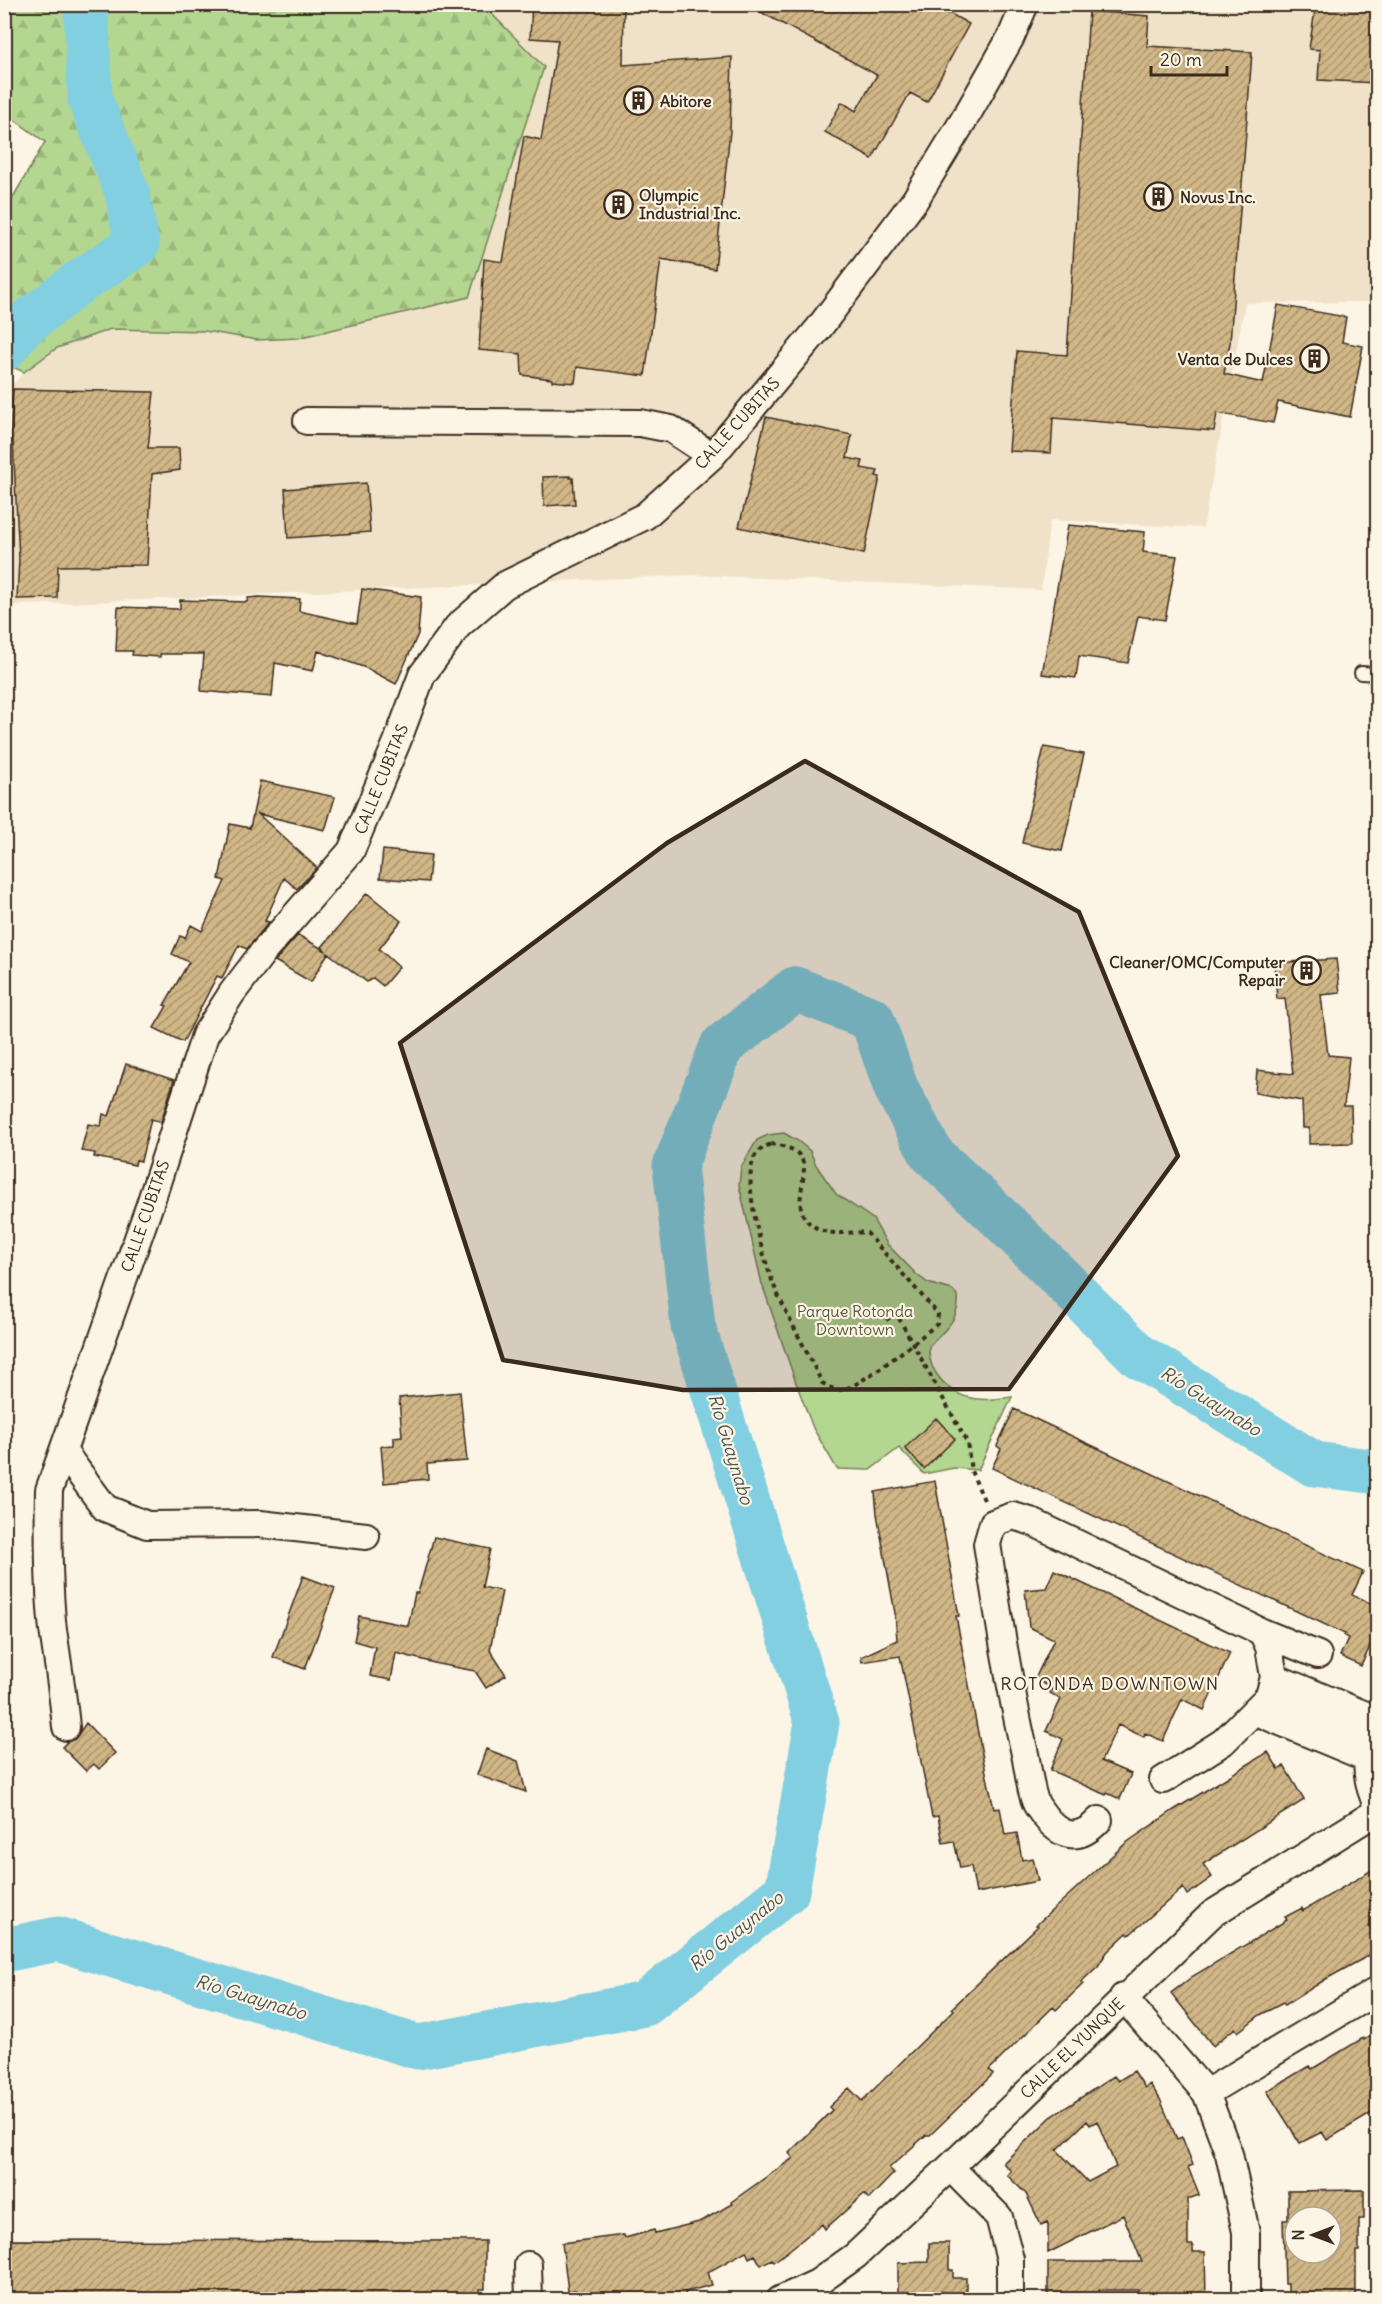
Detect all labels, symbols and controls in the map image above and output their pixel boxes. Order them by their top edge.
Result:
scale bar [1151,39,1228,77]
text: 20 m [1160,48,1202,71]
building icon: Abitore [623,85,655,117]
place label: Abitore [660,91,712,111]
building icon: Novus Inc. [1143,181,1175,213]
place label: Olympic Industrial Inc. [639,185,741,223]
place label: Novus Inc. [1180,187,1256,207]
building icon: Olympic Industrial Inc. [602,188,634,220]
building icon: Venta de Dulces [1298,343,1330,375]
place label: Venta de Dulces [1178,349,1293,369]
street label: CALLE CUBITAS [690,373,784,473]
street label: CALLE CUBITAS [350,721,412,837]
place label: Cleaner/OMC/Computer Repair [1109,952,1285,991]
building icon: Cleaner/OMC/Computer Repair [1290,955,1322,987]
street label: CALLE CUBITAS [116,1157,174,1275]
park label: Parque Rotonda Downtown [797,1301,913,1339]
water label: Río Guaynabo [1156,1361,1266,1442]
water label: Río Guaynabo [703,1391,759,1508]
district label: ROTONDA DOWNTOWN [1000,1672,1220,1695]
water label: Río Guaynabo [684,1885,788,1976]
water label: Río Guaynabo [193,1969,310,2025]
street label: CALLE EL YUNQUE [1016,1993,1128,2103]
north arrow [1283,2205,1343,2265]
text: N [1288,2229,1308,2241]

